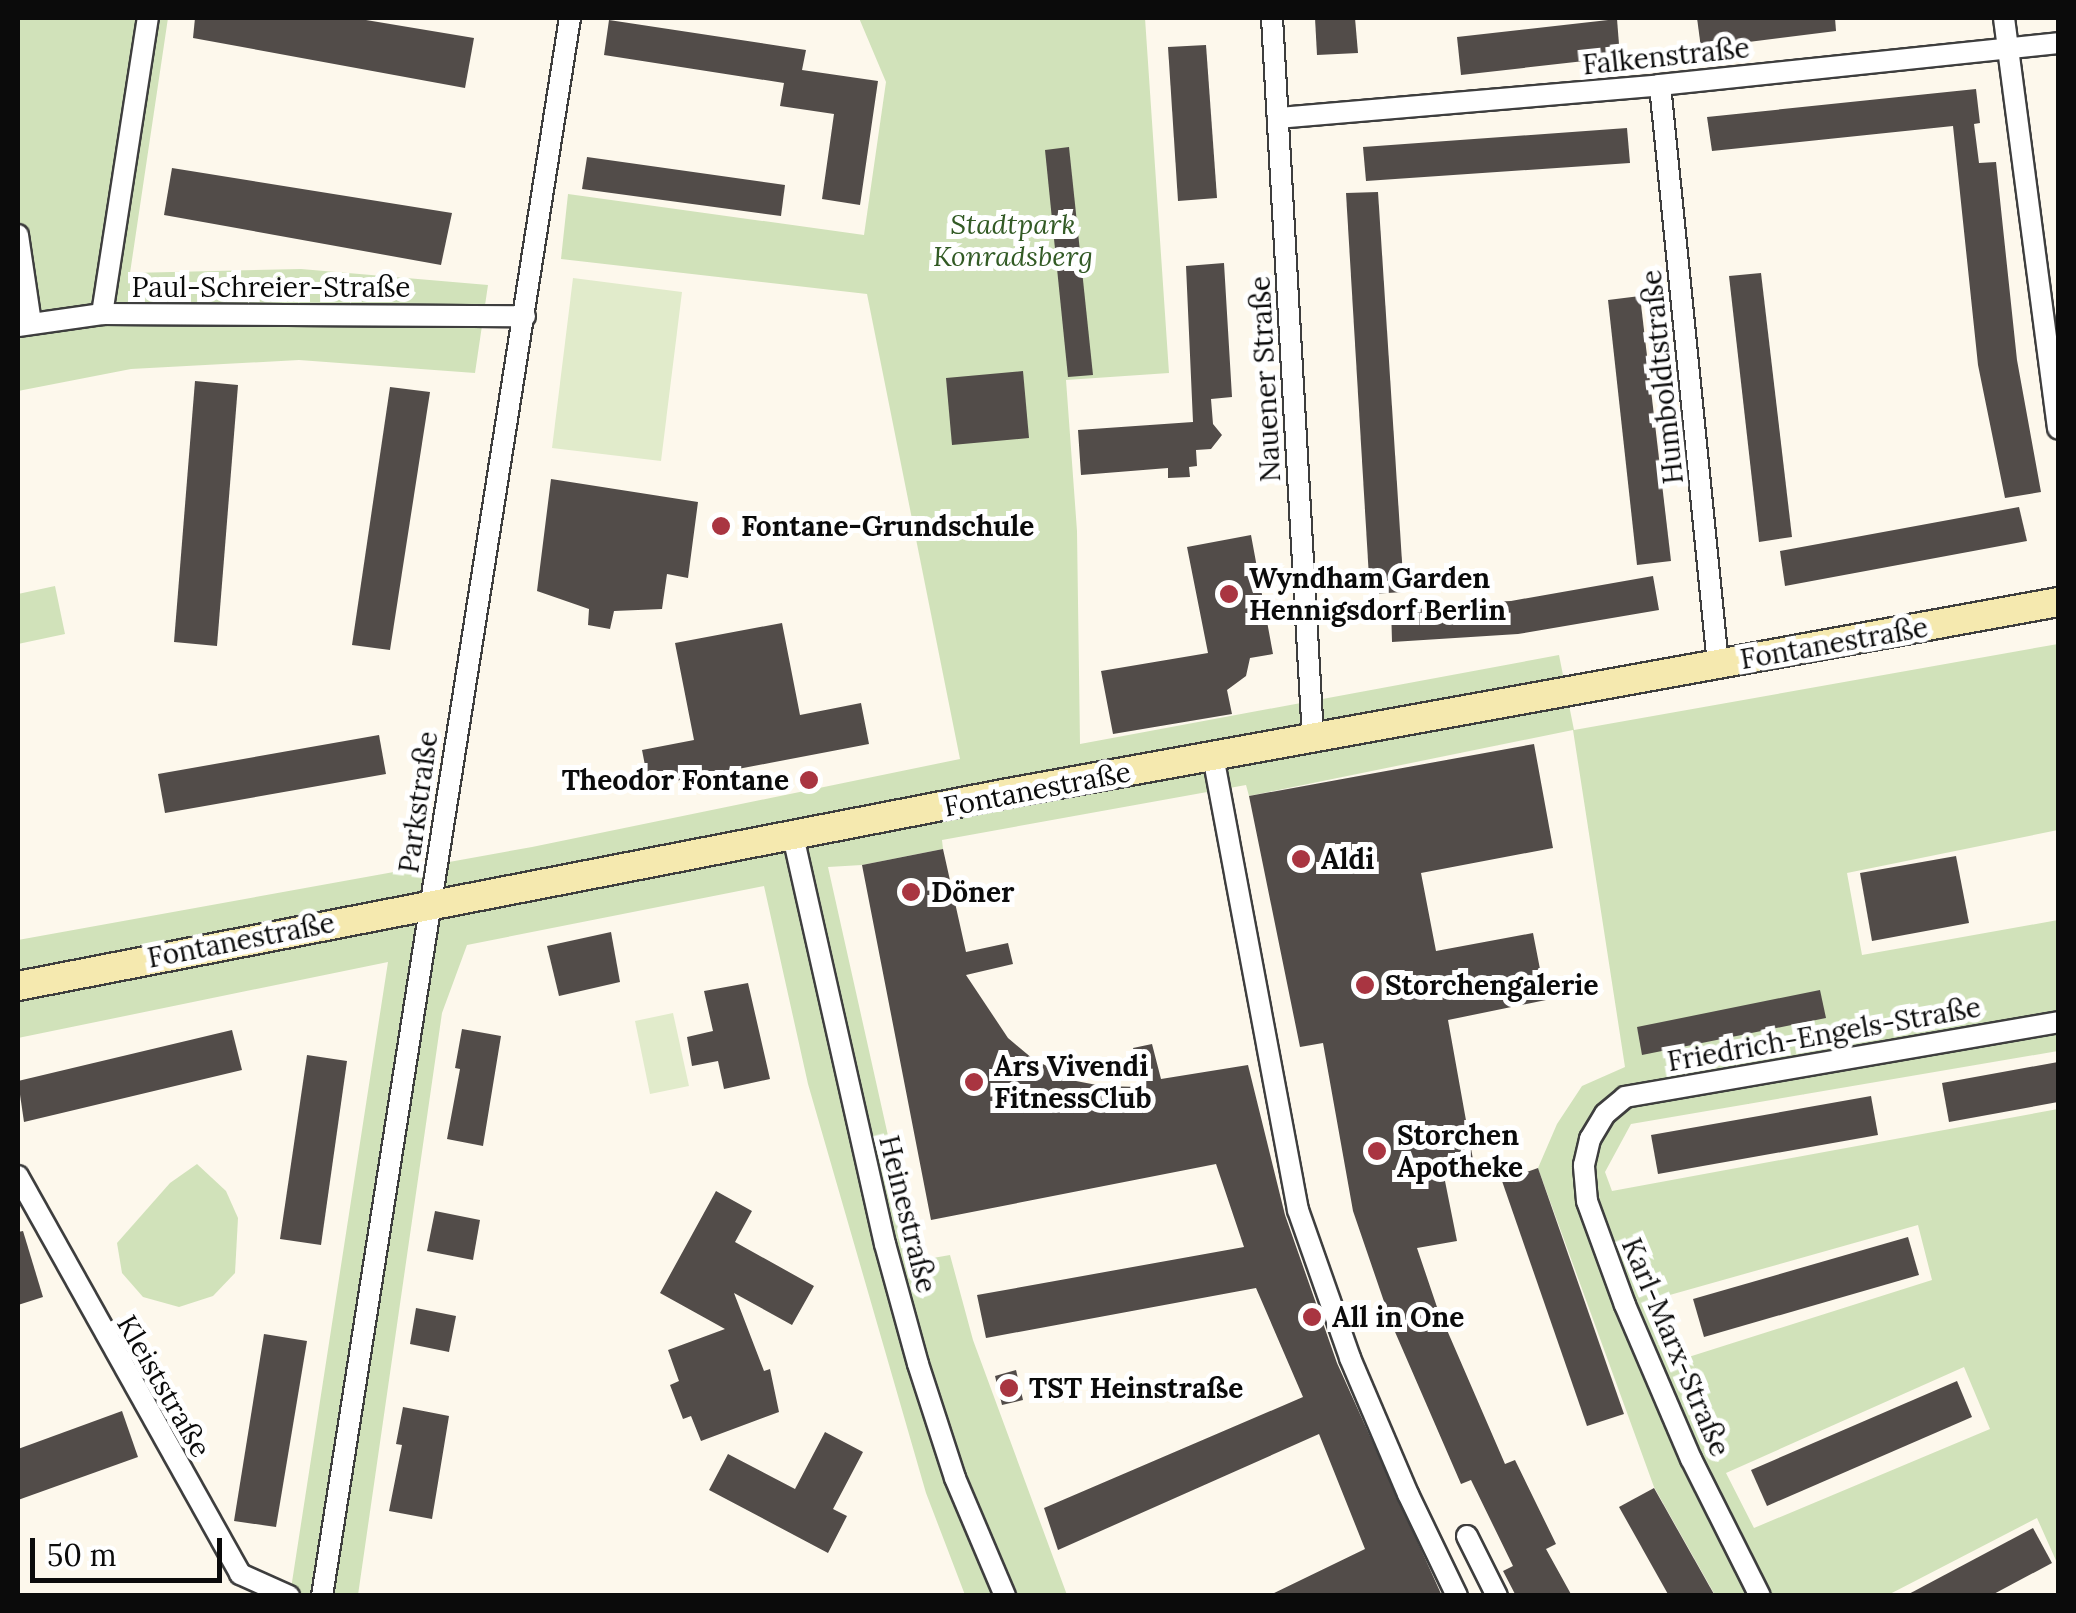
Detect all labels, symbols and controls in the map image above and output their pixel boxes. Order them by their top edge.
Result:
street label: Falkenstraße [1581,31,1751,81]
park label: Stadtpark Konradsberg [933,207,1093,273]
street label: Humboldtstraße [1634,268,1690,486]
street label: Paul-Schreier-Straße [132,270,410,304]
street label: Nauener Straße [1243,275,1287,483]
place label: Fontane-Grundschule [741,509,1034,543]
marker: Fontane-Grundschule [710,515,732,537]
place label: Wyndham Garden Hennigsdorf Berlin [1249,561,1506,627]
marker: Wyndham Garden Hennigsdorf Berlin [1218,583,1240,605]
street label: Fontanestraße [1738,610,1930,676]
street label: Parkstraße [391,729,445,875]
street label: Fontanestraße [941,754,1133,824]
place label: Theodor Fontane [562,763,789,797]
marker: Theodor Fontane [798,769,820,791]
place label: Aldi [1321,842,1374,876]
marker: Aldi [1290,848,1312,870]
place label: Döner [931,875,1014,909]
marker: Döner [900,881,922,903]
street label: Fontanestraße [145,905,337,975]
place label: Storchengalerie [1385,968,1599,1002]
marker: Storchengalerie [1354,974,1376,996]
street label: Friedrich-Engels-Straße [1665,990,1983,1078]
place label: Ars Vivendi FitnessClub [994,1049,1152,1115]
marker: Ars Vivendi FitnessClub [963,1071,985,1093]
place label: Storchen Apotheke [1397,1118,1523,1184]
street label: Heinestraße [872,1132,944,1296]
marker: Storchen Apotheke [1366,1140,1388,1162]
street label: Karl-Marx-Straße [1615,1233,1737,1461]
place label: All in One [1332,1300,1464,1334]
marker: All in One [1301,1306,1323,1328]
street label: Kleiststraße [110,1309,218,1463]
place label: TST Heinstraße [1029,1371,1243,1405]
marker: TST Heinstraße [998,1377,1020,1399]
scale bar [35,1518,228,1580]
text: 50 m [47,1536,117,1574]

